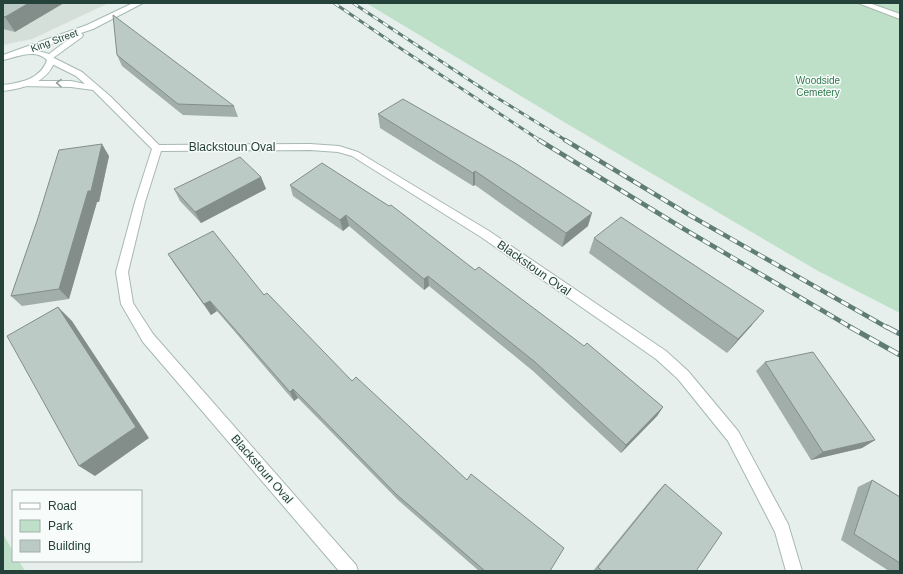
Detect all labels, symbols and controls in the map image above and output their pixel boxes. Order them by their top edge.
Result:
street label: King Street [29,27,79,54]
park label: Woodside Cemetery [796,75,841,98]
one-way arrow [56,79,62,88]
street label: Blackstoun Oval [189,140,275,154]
street label: Blackstoun Oval [494,237,574,299]
street label: Blackstoun Oval [228,432,296,506]
legend [12,490,142,562]
text: Road [48,499,77,513]
text: Park [48,519,74,533]
text: Building [48,539,91,553]

